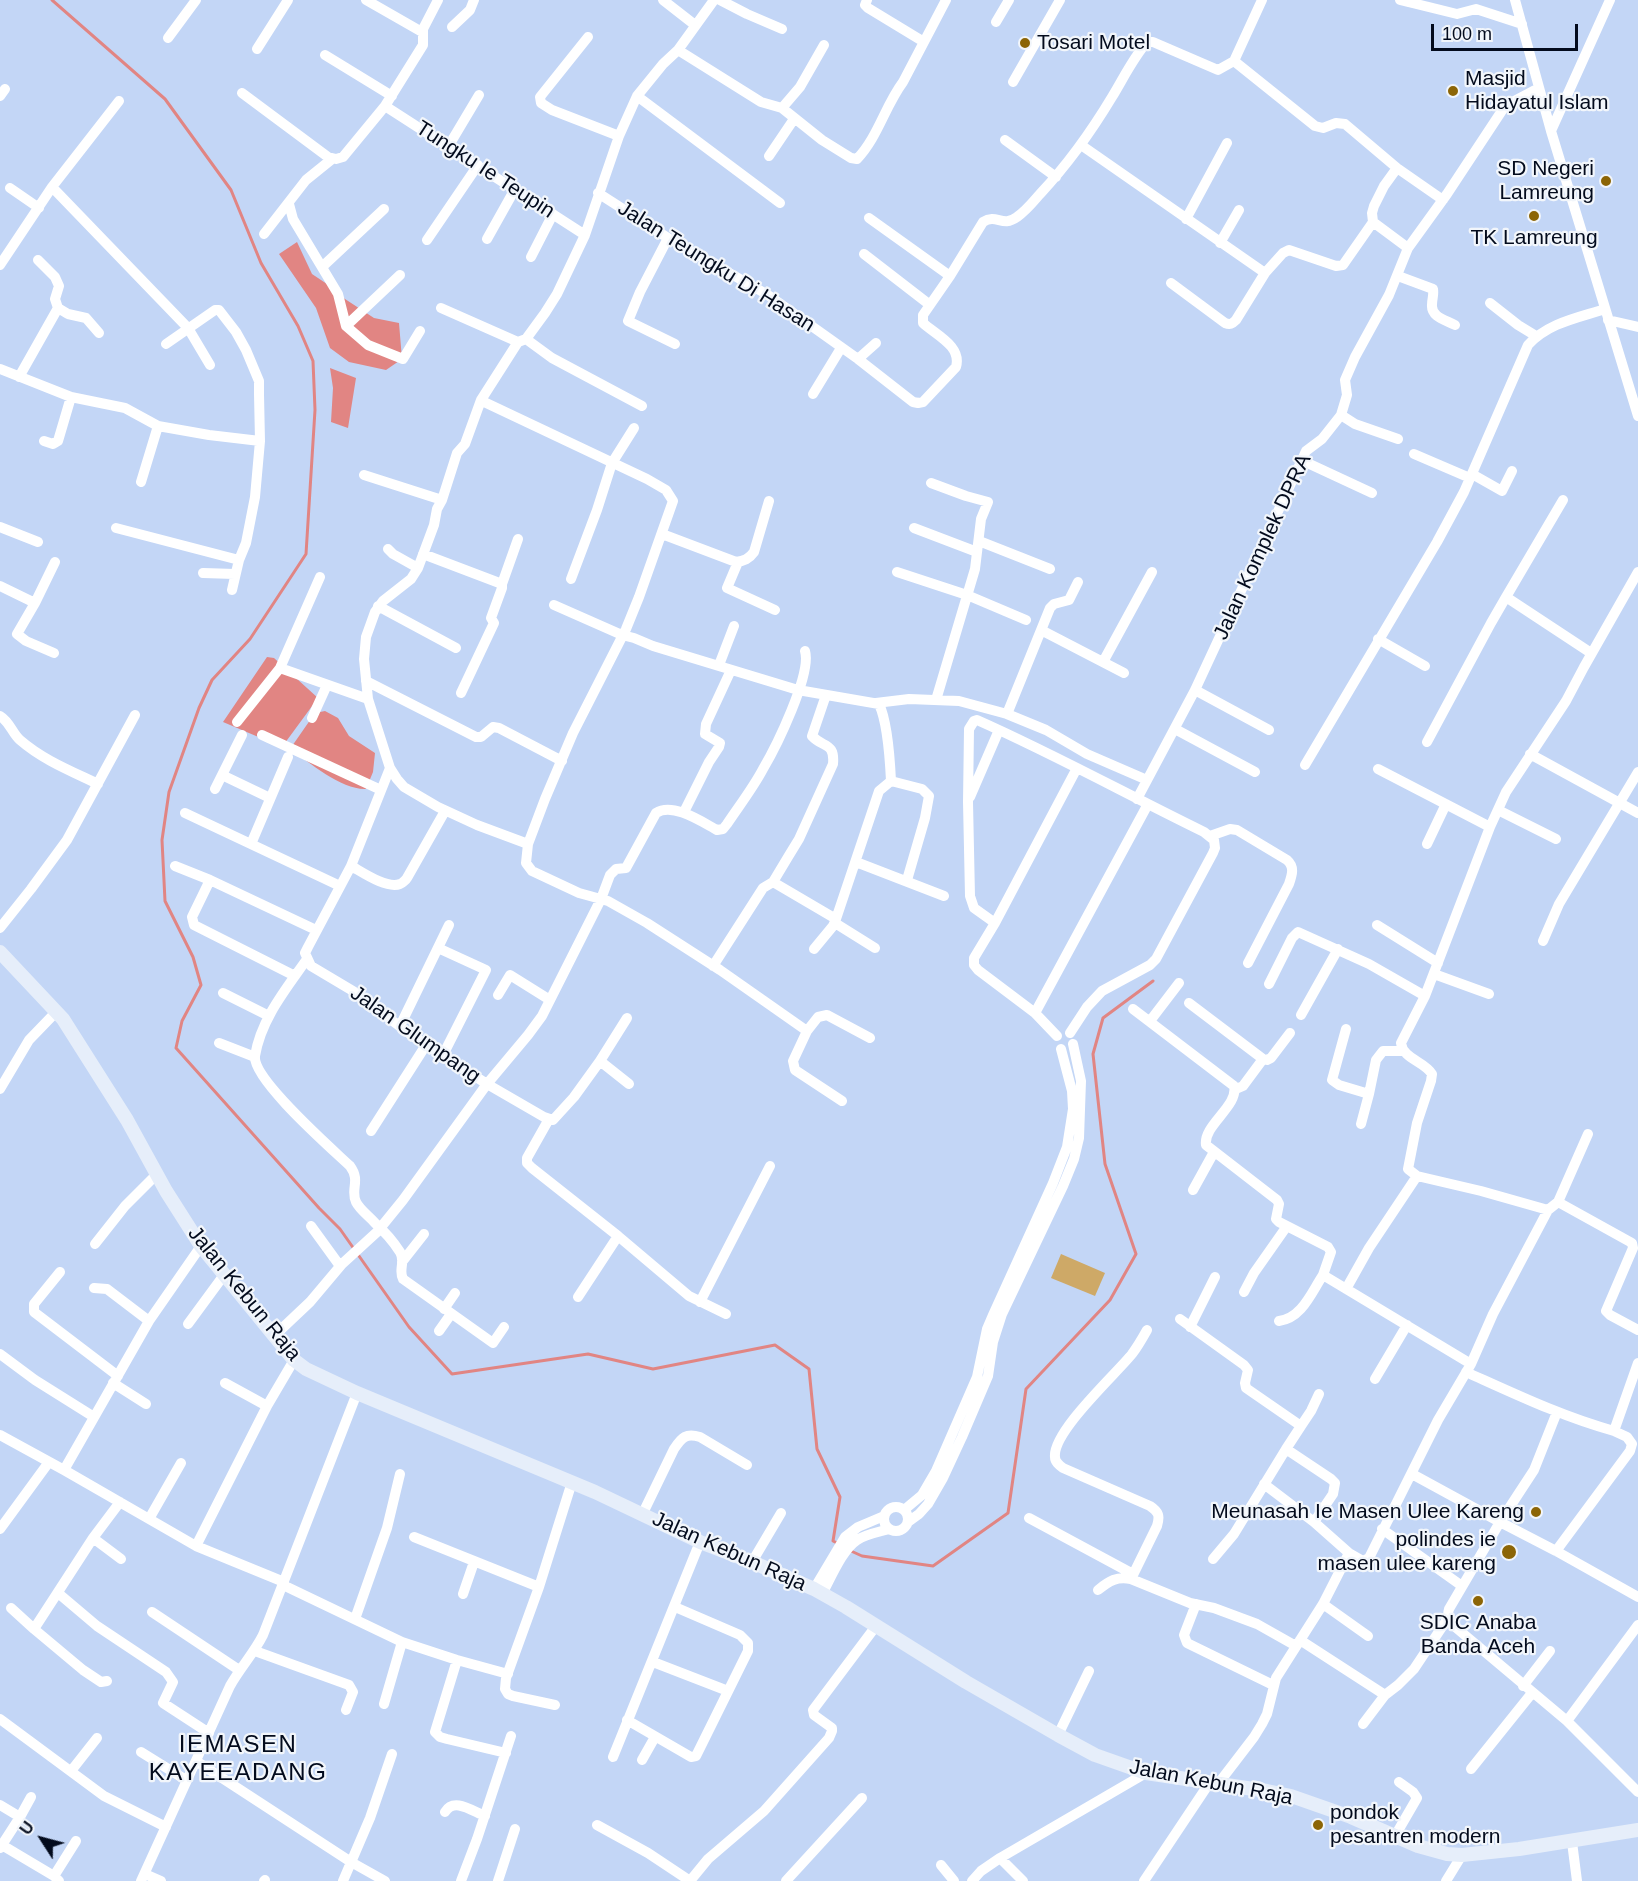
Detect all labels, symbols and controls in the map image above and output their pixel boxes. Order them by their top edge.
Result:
scale bar [1434,12,1581,50]
text: 100 m [1442,24,1492,44]
place label: Tosari Motel [1037,30,1150,56]
marker: Tosari Motel [1018,36,1032,50]
place label: Masjid Hidayatul Islam [1465,66,1609,116]
marker: Masjid Hidayatul Islam [1446,84,1460,98]
street label: Tungku Ie Teupin [411,116,559,224]
place label: SD Negeri Lamreung [1497,156,1594,206]
marker: SD Negeri Lamreung [1599,174,1613,188]
street label: Jalan Teungku Di Hasan [613,196,819,338]
marker: TK Lamreung [1527,209,1541,223]
place label: TK Lamreung [1470,225,1598,251]
street label: Jalan Komplek DPRA [1209,450,1317,644]
street label: Jalan Glumpang [345,981,485,1089]
street label: Jalan Kebun Raja [182,1222,306,1366]
place label: Meunasah Ie Masen Ulee Kareng [1211,1499,1524,1525]
marker: Meunasah Ie Masen Ulee Kareng [1529,1505,1543,1519]
street label: Jalan Kebun Raja [648,1507,810,1597]
place label: polindes ie masen ulee kareng [1317,1527,1496,1577]
marker: polindes ie masen ulee kareng [1500,1543,1518,1561]
marker: SDIC Anaba Banda Aceh [1471,1594,1485,1608]
place label: SDIC Anaba Banda Aceh [1420,1610,1536,1660]
district label: IEMASEN KAYEEADANG [149,1731,327,1787]
street label: Jalan Kebun Raja [1127,1755,1295,1811]
place label: pondok pesantren modern [1330,1800,1500,1850]
north arrow [12,1809,72,1869]
text: U [17,1818,37,1838]
marker: pondok pesantren modern [1311,1818,1325,1832]

